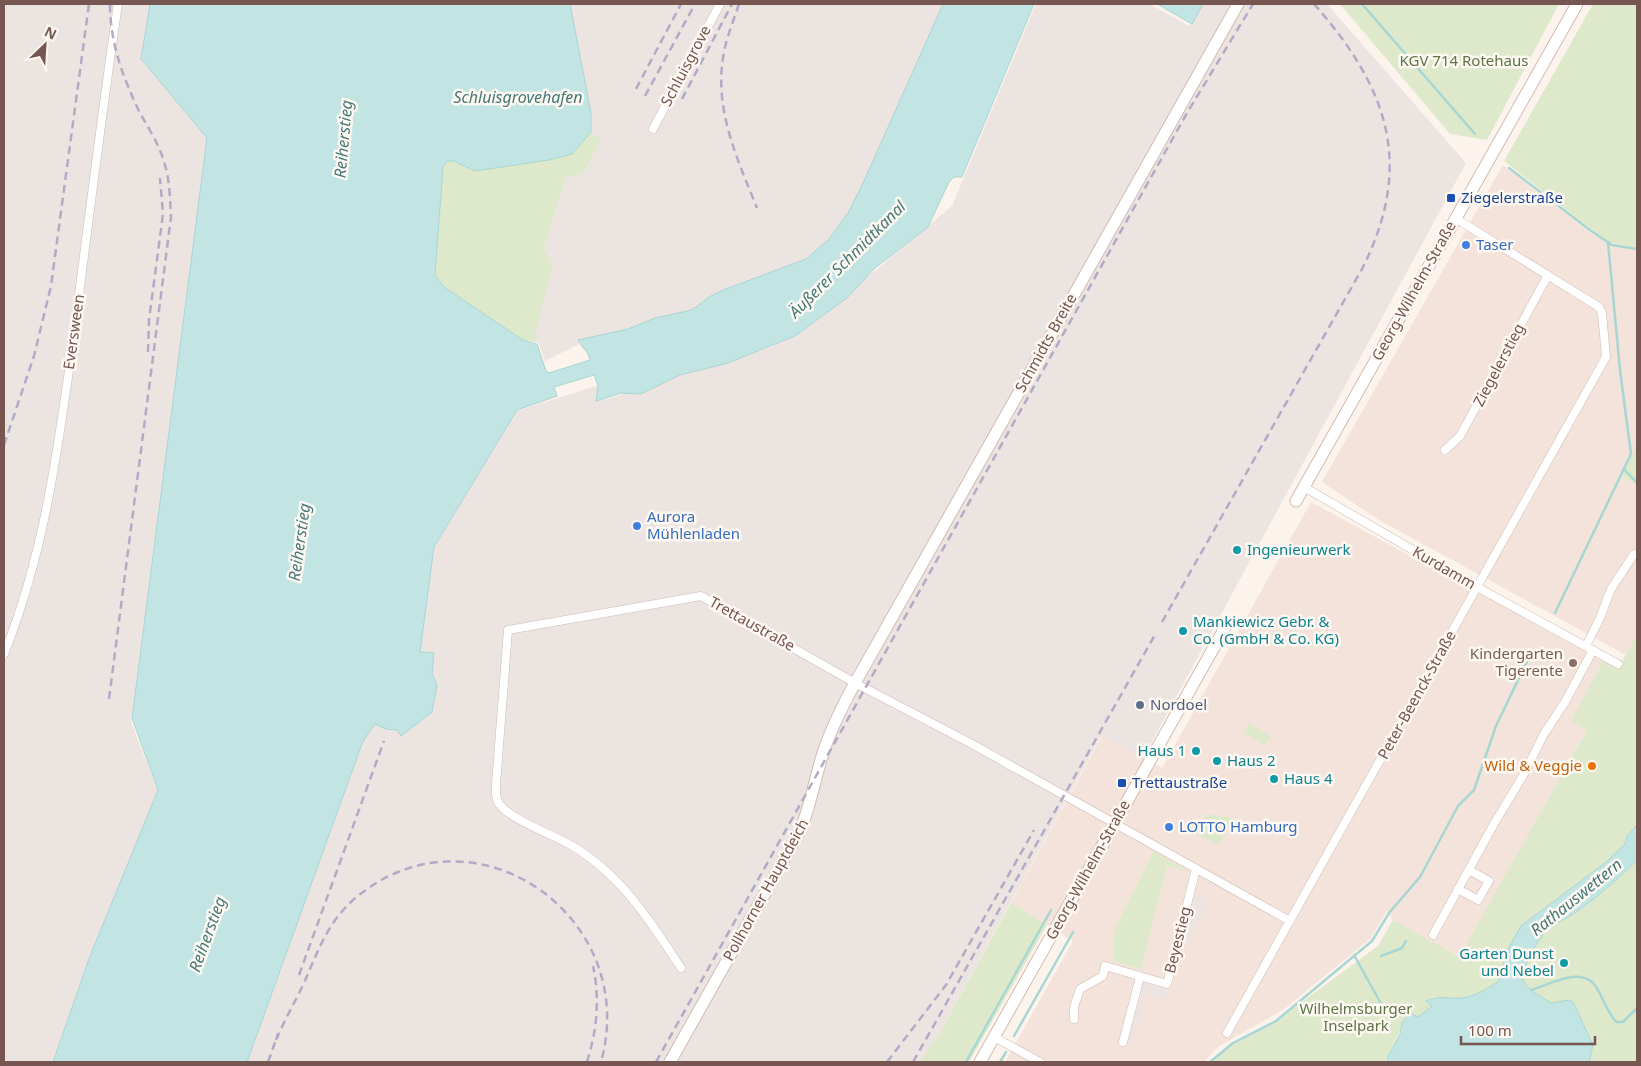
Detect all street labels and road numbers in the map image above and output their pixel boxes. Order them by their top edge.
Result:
street label: Schluisgrove [655,22,715,109]
street label: Georg-Wilhelm-Straße [1366,217,1460,364]
street label: Schmidts Breite [1010,289,1081,396]
street label: Eversween [58,293,88,371]
street label: Ziegelerstieg [1468,320,1528,410]
street label: Kurdamm [1409,541,1480,593]
street label: Trettaustraße [706,591,799,655]
street label: Peter-Beenck-Straße [1372,627,1460,762]
street label: Georg-Wilhelm-Straße [1040,796,1134,943]
street label: Pollhorner Hauptdeich [718,815,813,964]
street label: Beyestieg [1159,904,1195,975]

